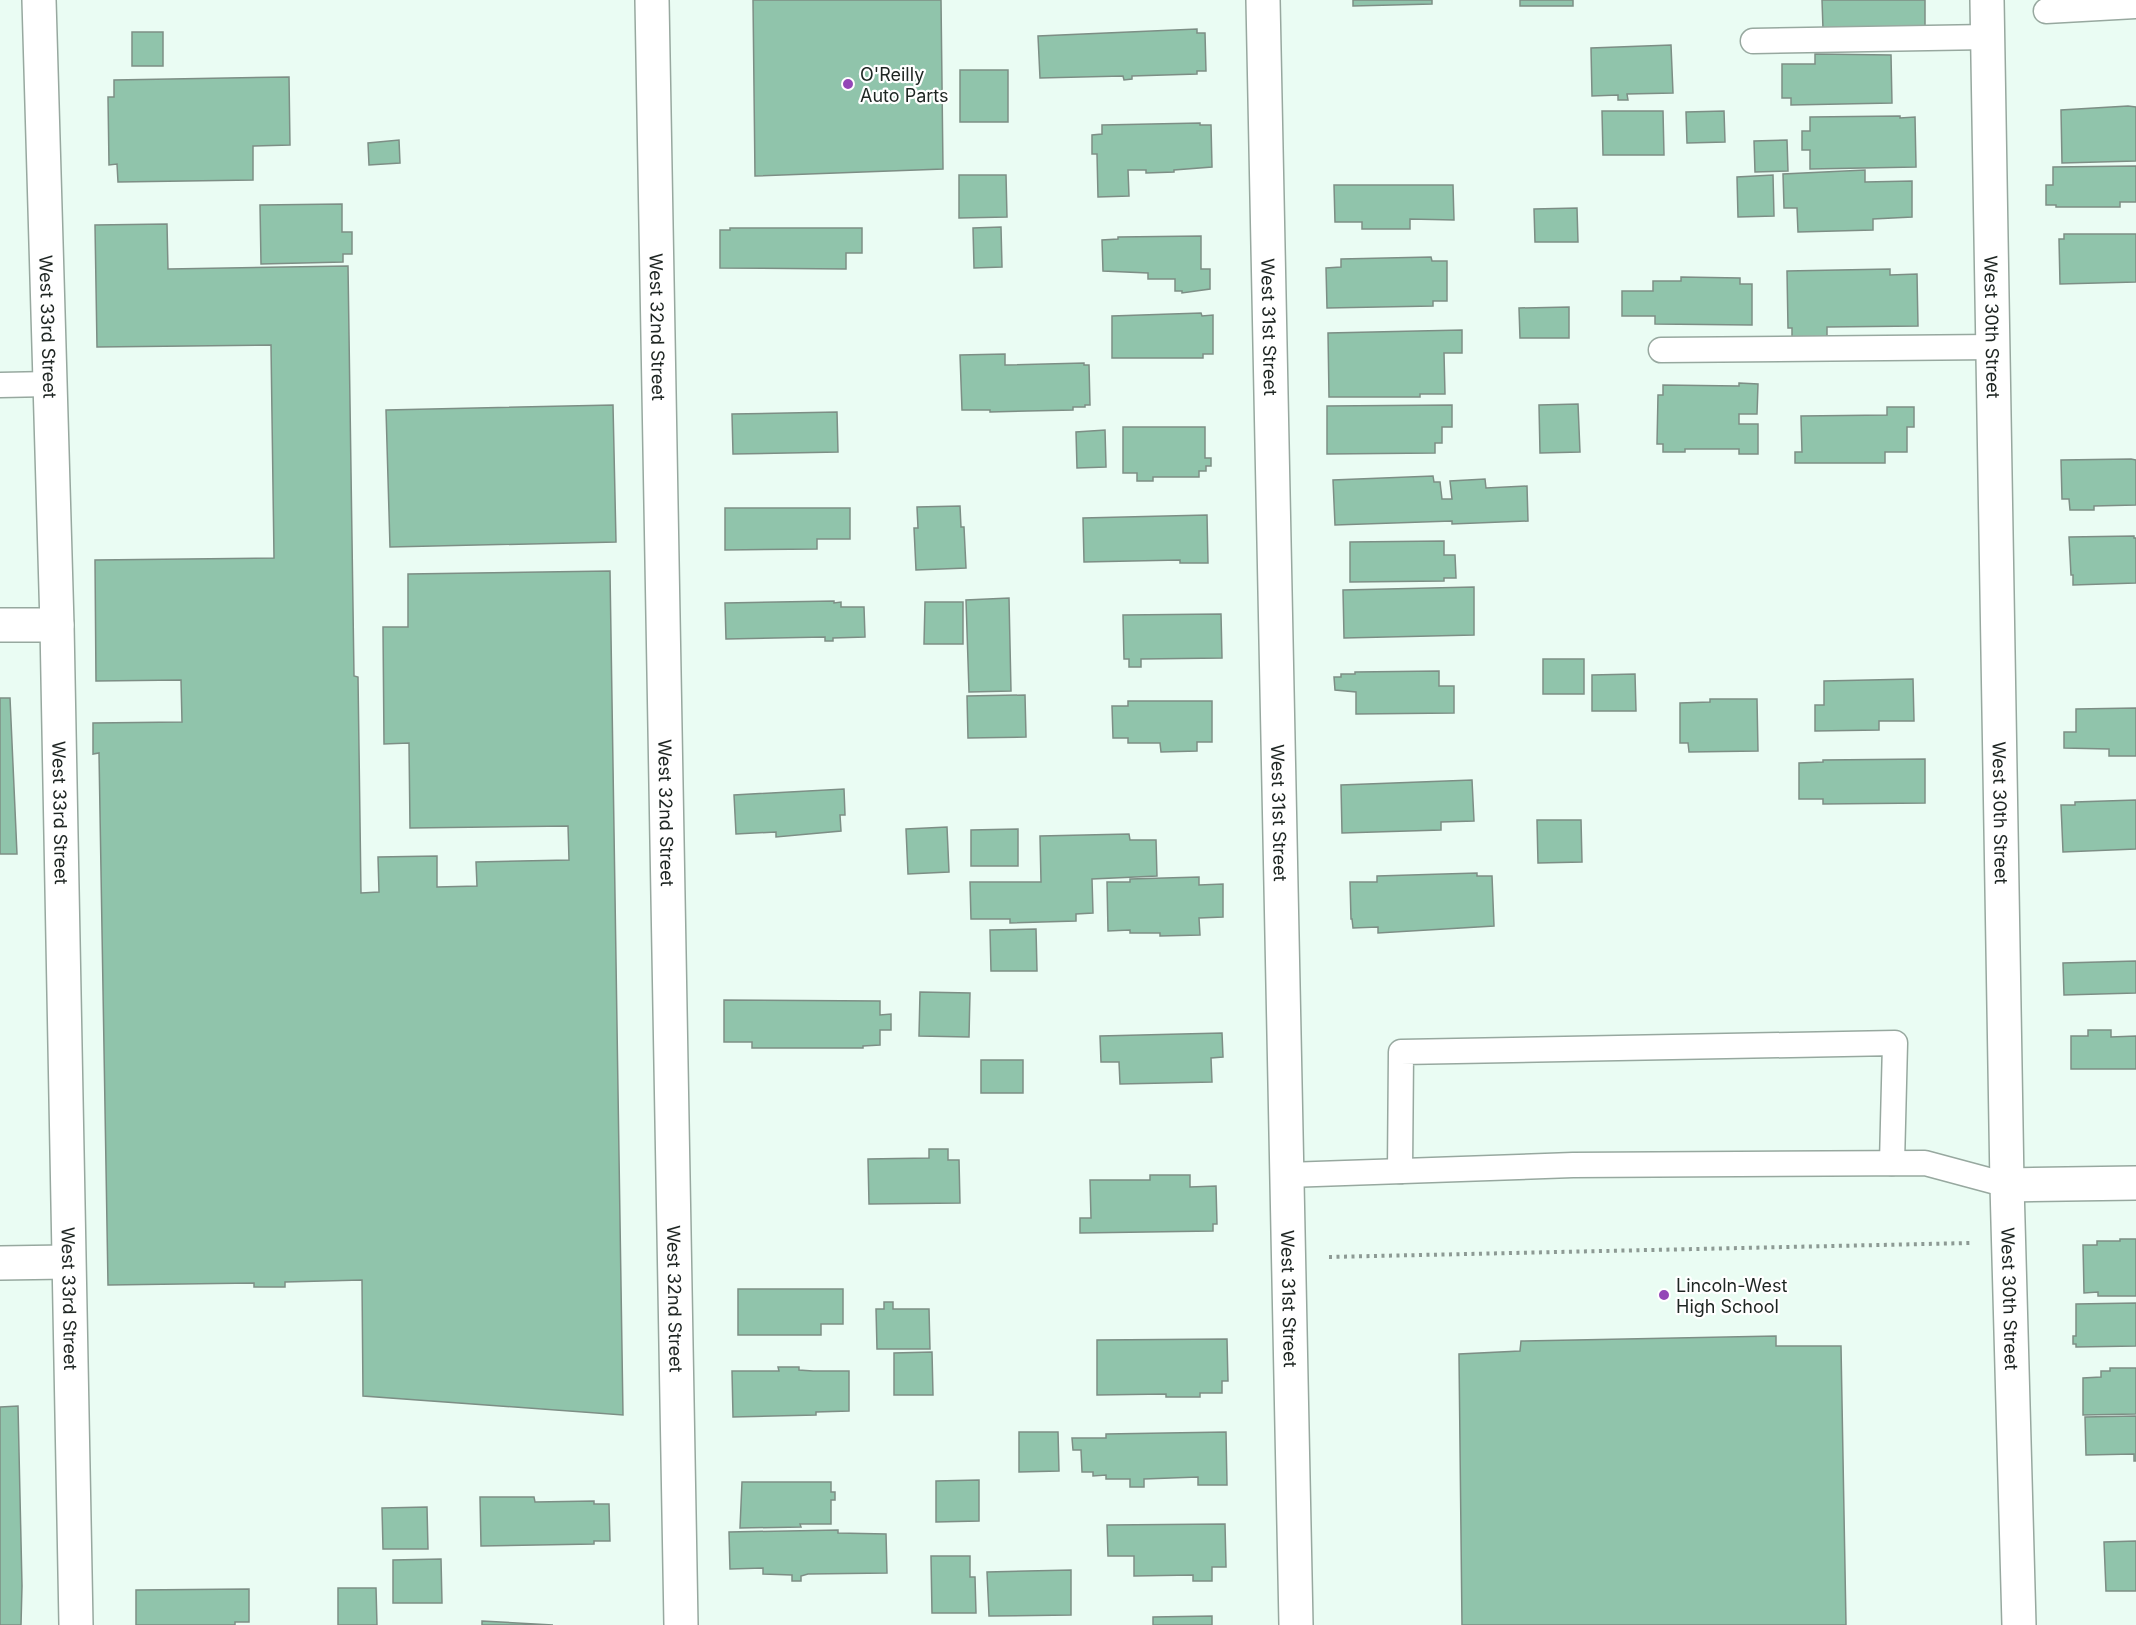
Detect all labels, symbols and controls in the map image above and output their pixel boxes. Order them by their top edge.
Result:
place label: O'Reilly Auto Parts [860,64,949,106]
marker: O'Reilly Auto Parts [841,77,855,91]
street label: West 32nd Street [646,253,670,401]
street label: West 33rd Street [36,255,61,399]
street label: West 30th Street [1981,255,2004,399]
street label: West 31st Street [1258,258,1282,396]
street label: West 32nd Street [655,739,678,887]
street label: West 33rd Street [49,741,72,885]
street label: West 30th Street [1989,741,2012,885]
street label: West 31st Street [1268,744,1291,882]
street label: West 32nd Street [663,1225,687,1373]
street label: West 33rd Street [58,1227,82,1371]
street label: West 30th Street [1998,1227,2023,1371]
street label: West 31st Street [1277,1230,1301,1368]
place label: Lincoln-West High School [1676,1275,1787,1317]
marker: Lincoln-West High School [1657,1288,1671,1302]

